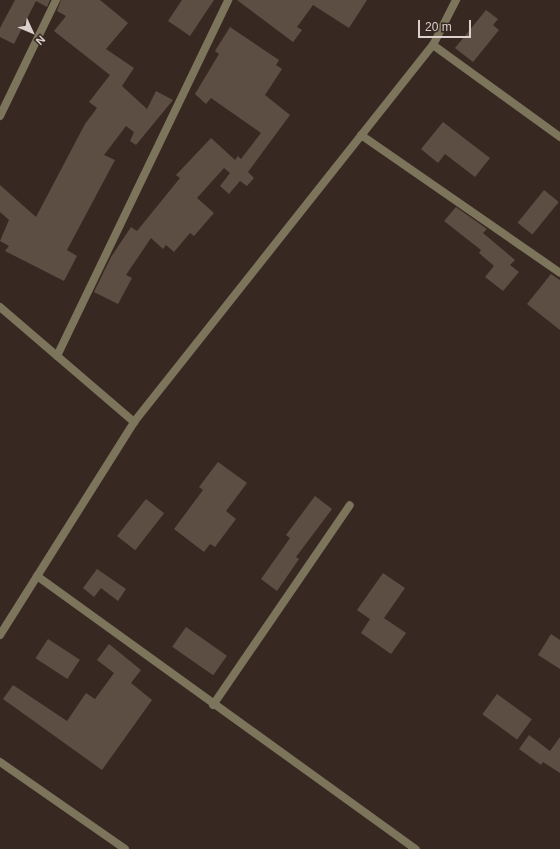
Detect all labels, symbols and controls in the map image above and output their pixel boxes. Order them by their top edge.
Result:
north arrow [12,12,52,52]
scale bar [420,12,473,38]
text: 20 m [425,20,452,34]
text: N [34,33,48,47]

